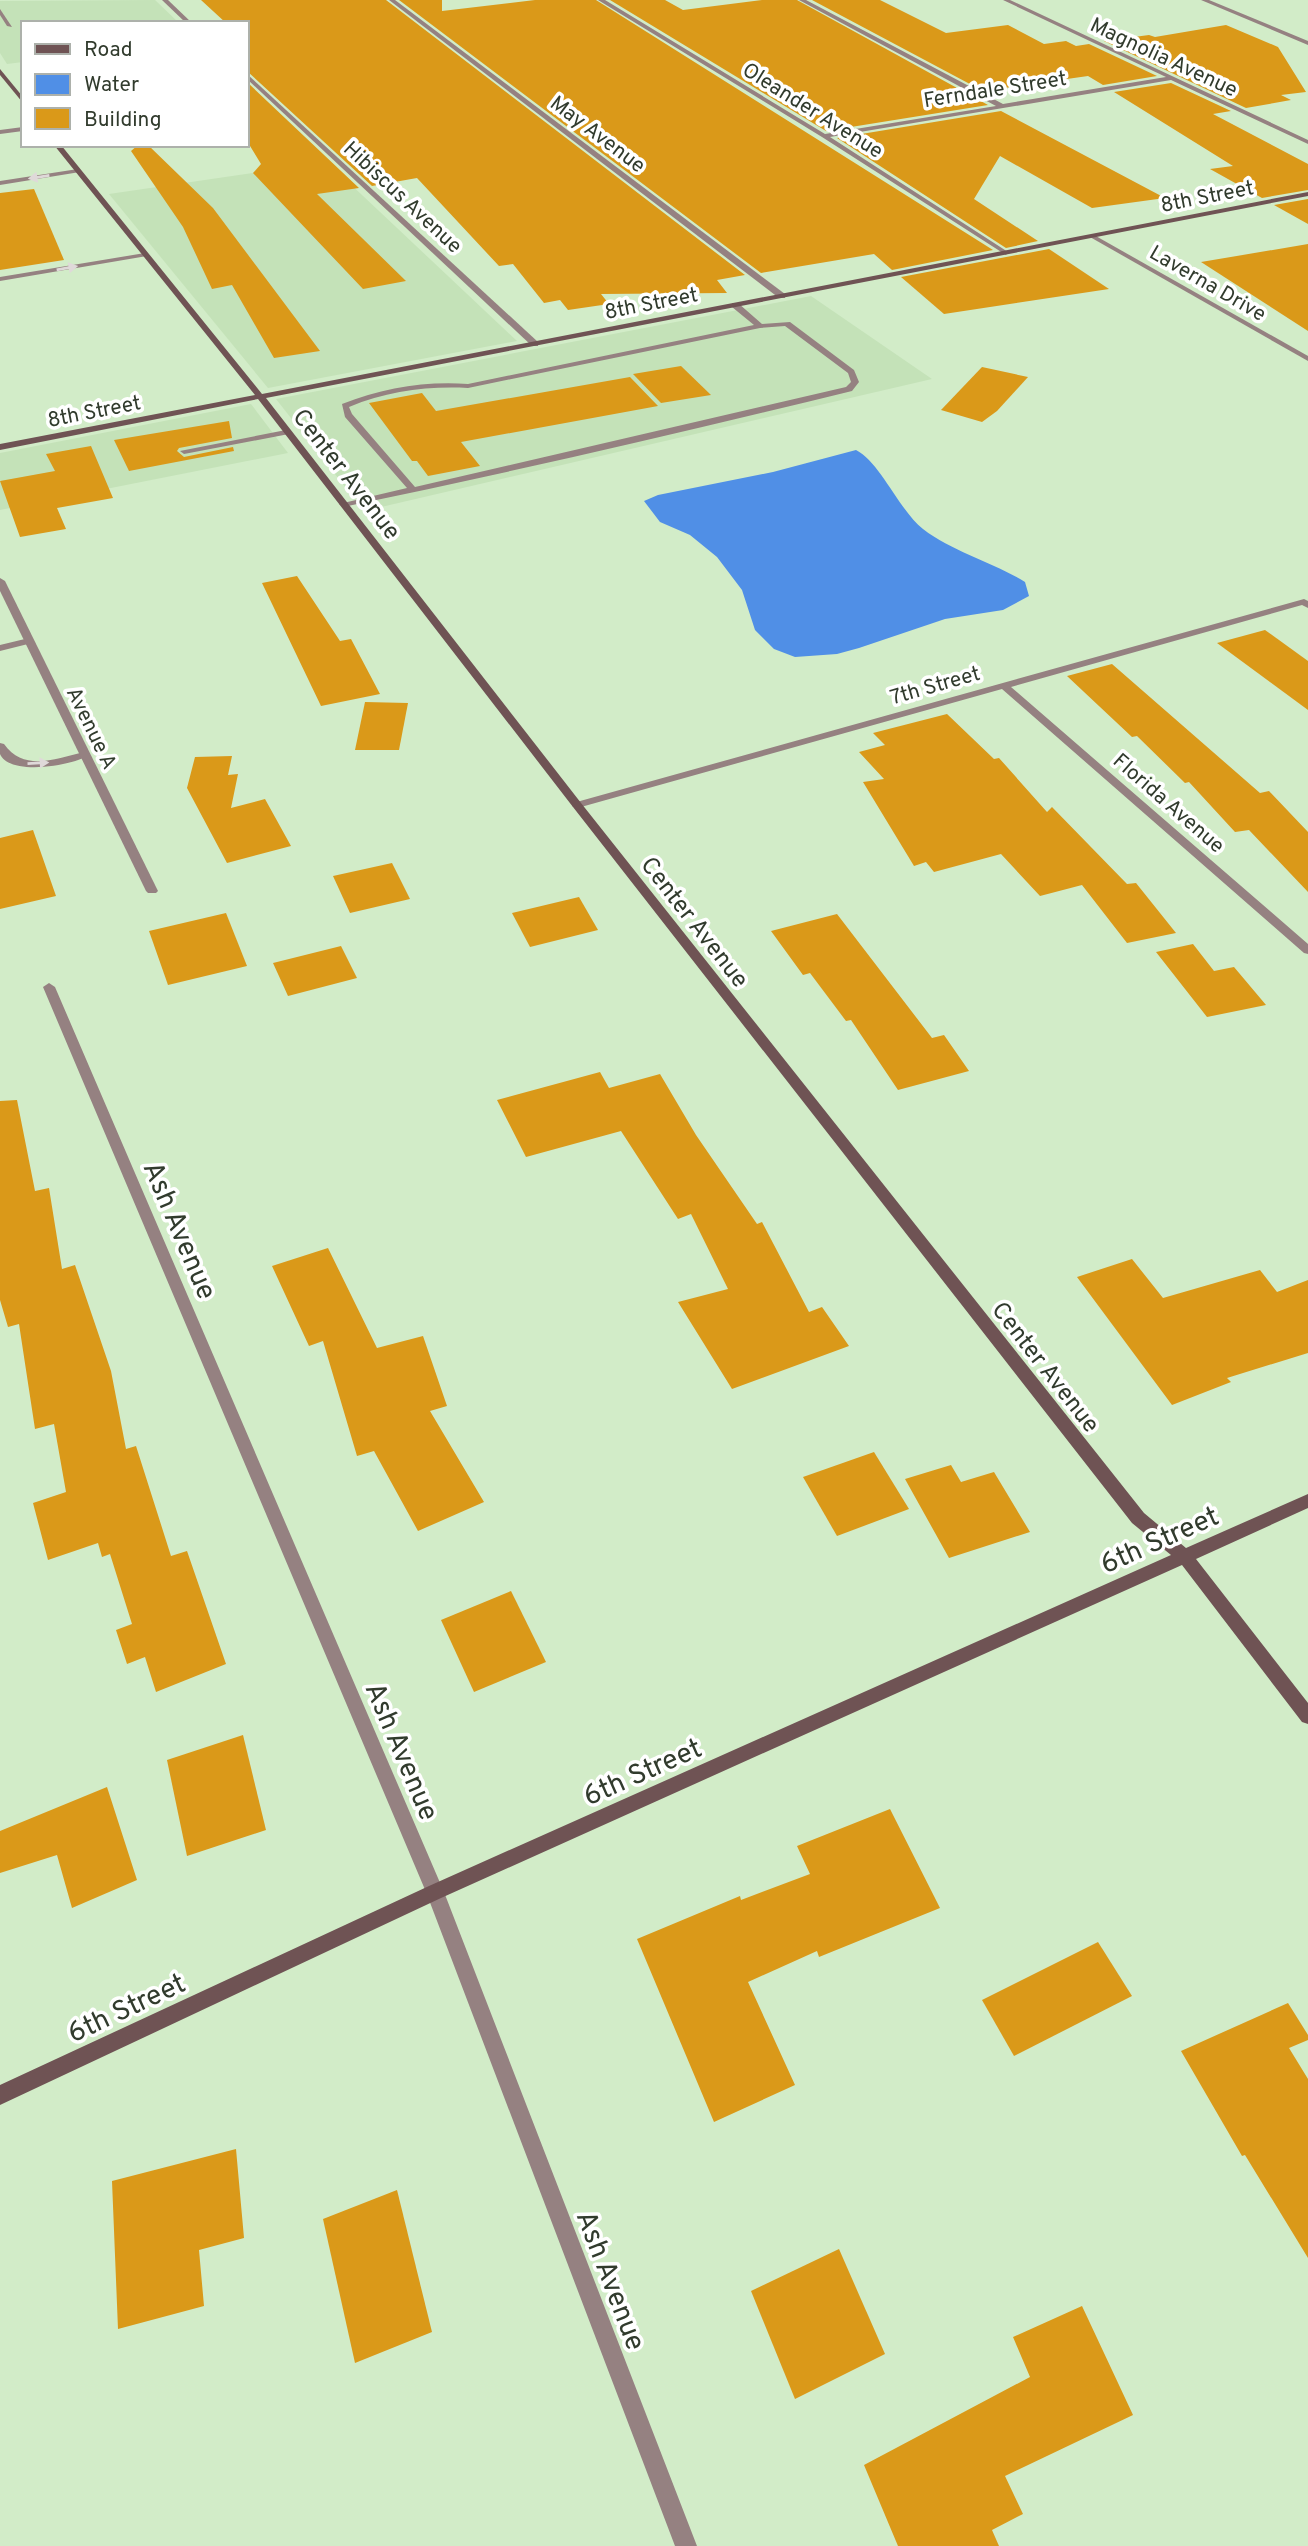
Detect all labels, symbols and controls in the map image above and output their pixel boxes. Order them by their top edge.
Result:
street label: Magnolia Avenue [1085,12,1241,104]
legend [21,21,248,147]
text: Road [84,37,133,64]
street label: Oleander Avenue [737,57,888,165]
street label: Ferndale Street [922,66,1069,115]
text: Water [84,72,139,99]
street label: May Avenue [544,91,650,180]
text: Building [84,107,162,134]
street label: Hibiscus Avenue [337,136,467,260]
one-way arrow [28,171,50,182]
street label: 8th Street [1158,175,1256,220]
street label: Laverna Drive [1144,240,1271,329]
one-way arrow [56,262,78,273]
street label: 8th Street [602,282,700,327]
street label: 8th Street [45,390,143,435]
street label: Center Avenue [285,404,406,547]
street label: 7th Street [887,661,984,712]
street label: Avenue A [59,683,122,774]
street label: Florida Avenue [1107,748,1230,860]
one-way arrow [27,757,49,768]
street label: Center Avenue [633,852,754,995]
street label: Ash Avenue [133,1157,223,1306]
street label: Center Avenue [984,1297,1105,1440]
street label: 6th Street [1095,1500,1225,1584]
street label: Ash Avenue [355,1678,445,1827]
street label: 6th Street [578,1732,708,1816]
street label: 6th Street [62,1967,192,2053]
street label: Ash Avenue [566,2206,652,2356]

